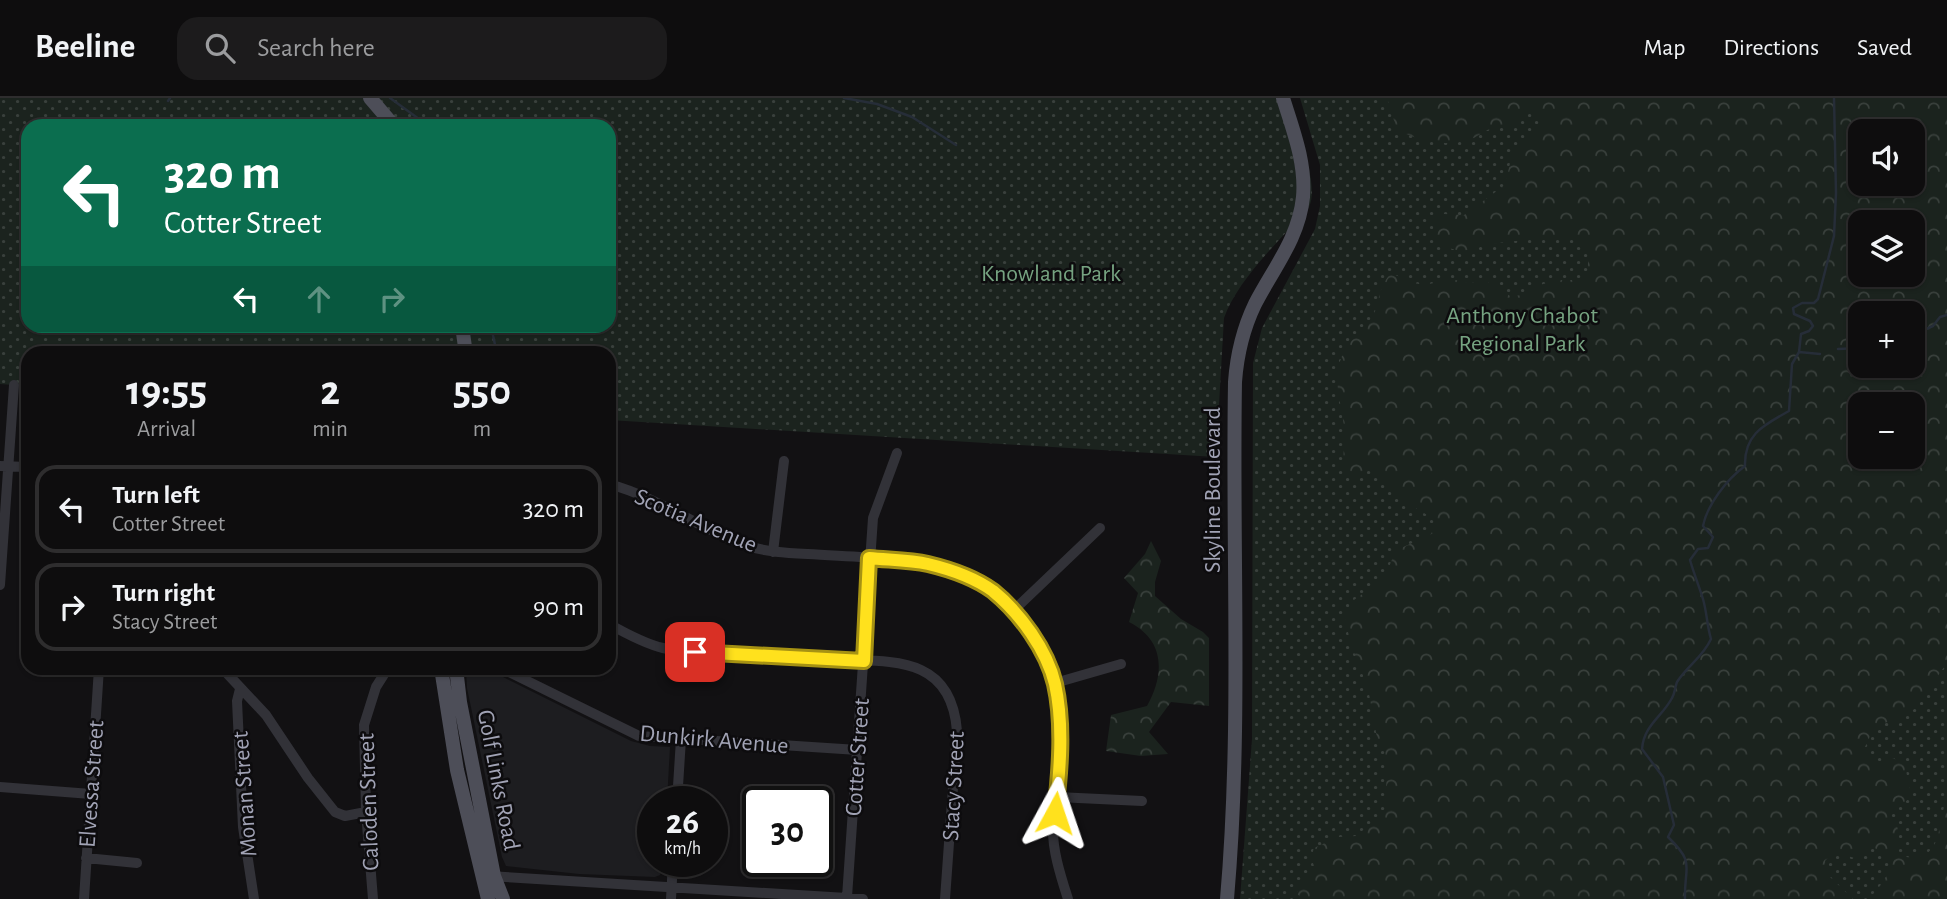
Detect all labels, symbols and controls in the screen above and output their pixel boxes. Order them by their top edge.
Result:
search box [177,17,667,80]
icon: search [201,29,239,67]
text: Beeline [35,31,135,64]
text: Search here [257,35,375,61]
text: Map [1643,36,1685,60]
text: Directions [1723,36,1819,60]
text: Saved [1857,36,1912,60]
map controls [1848,119,1925,469]
button: sound [1848,119,1925,196]
icon: left [49,147,140,238]
text: 320 m [164,149,281,198]
text: Cotter Street [164,207,321,239]
button: layers [1848,210,1925,287]
park label: Knowland Park [981,262,1121,286]
icon: left [227,280,265,318]
icon: ahead [300,280,338,318]
icon: right [373,280,411,318]
button: + [1848,301,1925,378]
park label: Anthony Chabot Regional Park [1446,304,1598,356]
text: 19:55 [126,370,207,412]
text: 2 [320,370,340,412]
text: 550 [453,370,511,412]
button: − [1848,392,1925,469]
street label: Skyline Boulevard [1201,407,1225,573]
text: Arrival [137,418,196,441]
text: min [312,418,348,441]
text: m [473,418,491,441]
text: Turn left [112,482,200,508]
street label: Scotia Avenue [631,484,760,557]
icon: left [53,490,91,528]
text: 320 m [523,496,584,522]
text: Cotter Street [112,513,225,536]
text: Turn right [112,580,215,606]
icon: right [53,588,91,626]
text: 90 m [533,594,584,620]
text: Stacy Street [112,611,217,634]
pin [665,622,725,682]
icon: arrive [676,633,714,671]
street label: Cotter Street [842,697,874,817]
street label: Golf Links Road [473,708,523,852]
street label: Elvessa Street [76,719,108,849]
street label: Dunkirk Avenue [639,722,789,758]
street label: Monan Street [229,730,261,858]
street label: Stacy Street [939,730,969,842]
street label: Caloden Street [355,732,383,871]
position arrow [1018,776,1092,850]
speed limit sign: 30 [742,786,833,877]
text: 26 [666,805,699,840]
text: km/h [664,840,701,858]

